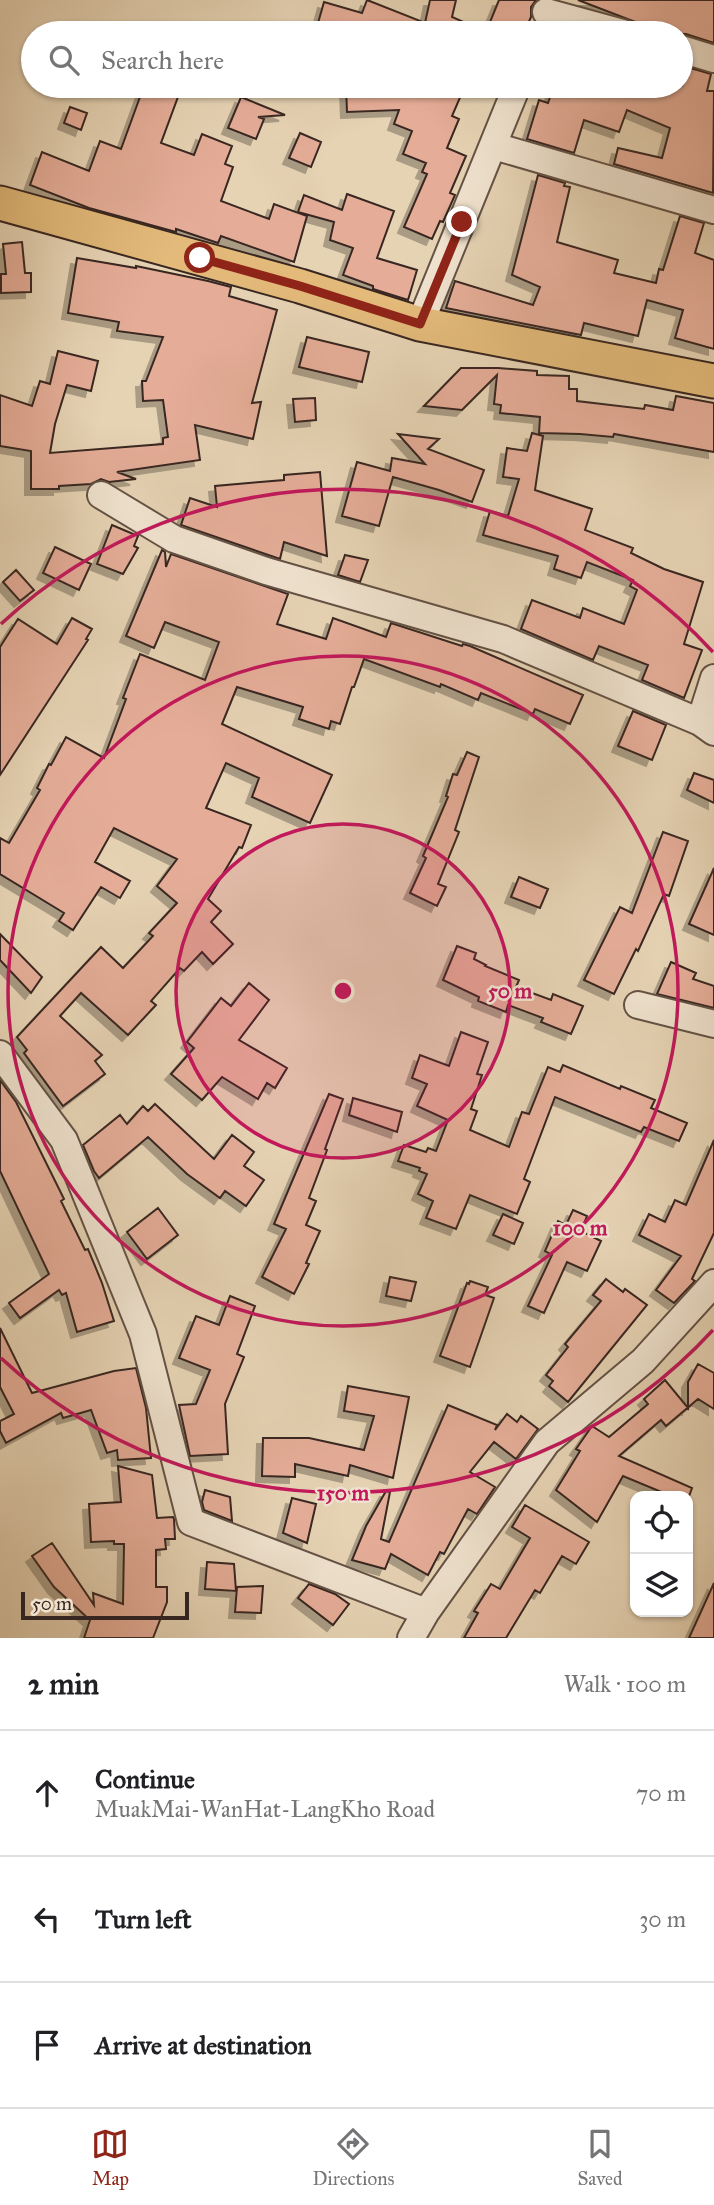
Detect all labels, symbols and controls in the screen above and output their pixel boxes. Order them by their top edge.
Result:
search box [21,21,693,98]
icon: search [45,41,83,79]
text: Search here [101,44,224,76]
route end [446,206,477,237]
route start [184,242,215,273]
text: 50 m [488,978,532,1004]
centre of rings [331,979,355,1003]
text: 100 m [553,1215,608,1241]
text: 150 m [317,1480,369,1506]
map controls [630,1491,693,1617]
button: locate [630,1491,693,1554]
button: layers [630,1554,693,1617]
scale bar [21,1589,189,1621]
text: 50 m [32,1592,72,1615]
text: 2 min [28,1666,99,1702]
text: Walk · 100 m [564,1670,686,1698]
text: Continue [95,1763,195,1795]
icon: ahead [28,1774,66,1812]
text: 70 m [636,1779,686,1807]
text: MuakMai-WanHat-LangKho Road [95,1795,435,1823]
icon: left [28,1900,66,1938]
text: Turn left [95,1903,191,1935]
text: 30 m [639,1905,686,1933]
icon: arrive [28,2026,66,2064]
text: Arrive at destination [95,2029,312,2061]
tab: Map [91,2125,129,2190]
tab: Directions [312,2125,394,2190]
tab: Saved [577,2125,623,2190]

